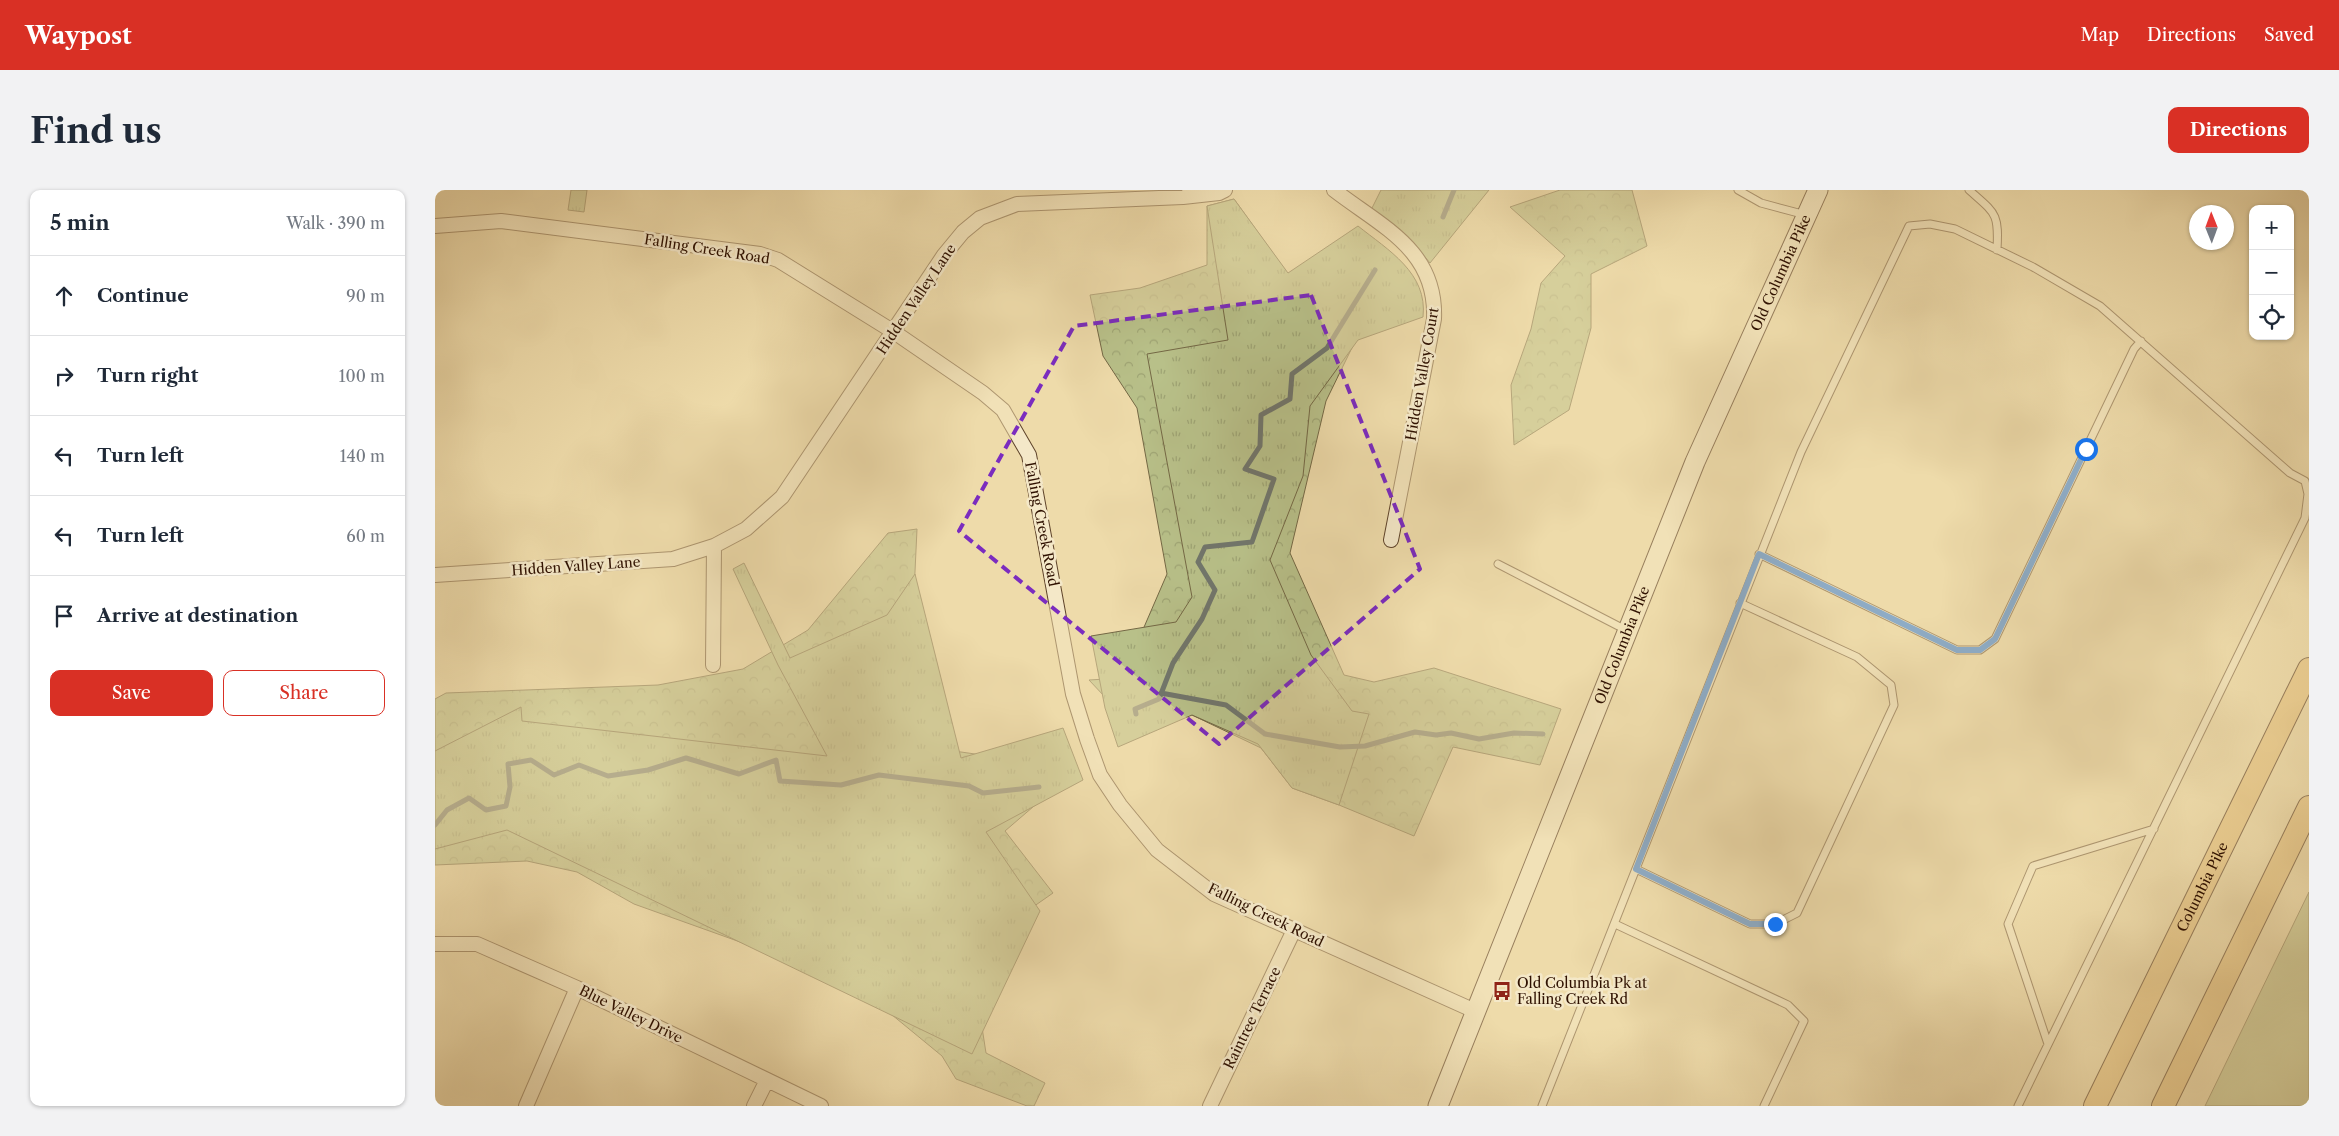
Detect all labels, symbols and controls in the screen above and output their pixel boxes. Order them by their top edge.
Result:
text: Waypost [25,21,132,50]
text: Map [2080,24,2119,46]
text: Directions [2147,24,2236,46]
text: Saved [2264,24,2314,46]
button: Directions [2168,107,2309,153]
text: Find us [30,109,162,152]
north arrow [2189,205,2234,250]
map controls [2249,205,2294,340]
button: + [2249,205,2294,250]
text: 5 min [50,210,110,235]
street label: Old Columbia Pike [1746,212,1815,334]
text: Walk · 390 m [286,213,385,233]
street label: Falling Creek Road [643,230,771,268]
street label: Hidden Valley Lane [872,240,960,358]
button: − [2249,250,2294,295]
icon: ahead [50,282,78,310]
text: Continue [97,284,189,307]
text: 90 m [346,286,385,306]
button: locate [2249,295,2294,340]
street label: Hidden Valley Court [1401,306,1443,442]
icon: right [50,362,78,390]
text: Turn right [97,364,198,387]
text: 100 m [339,366,385,386]
route start [2075,438,2098,461]
icon: left [50,442,78,470]
text: Turn left [97,444,184,467]
text: 140 m [340,446,385,466]
street label: Falling Creek Road [1021,460,1063,588]
icon: left [50,522,78,550]
text: Turn left [97,524,184,547]
text: 60 m [346,526,385,546]
street label: Hidden Valley Lane [511,552,641,579]
street label: Old Columbia Pike [1590,583,1654,707]
icon: arrive [50,602,78,630]
text: Arrive at destination [97,604,298,627]
button: Save [50,670,213,716]
button: Share [223,670,385,716]
street label: Columbia Pike [2173,839,2232,935]
street label: Falling Creek Road [1205,879,1327,951]
route end [1764,913,1787,936]
street label: Raintree Terrace [1219,964,1285,1072]
place label: Old Columbia Pk at Falling Creek Rd [1517,974,1647,1008]
bus stop icon: Old Columbia Pk at Falling Creek Rd [1491,980,1513,1002]
street label: Blue Valley Drive [576,981,686,1047]

